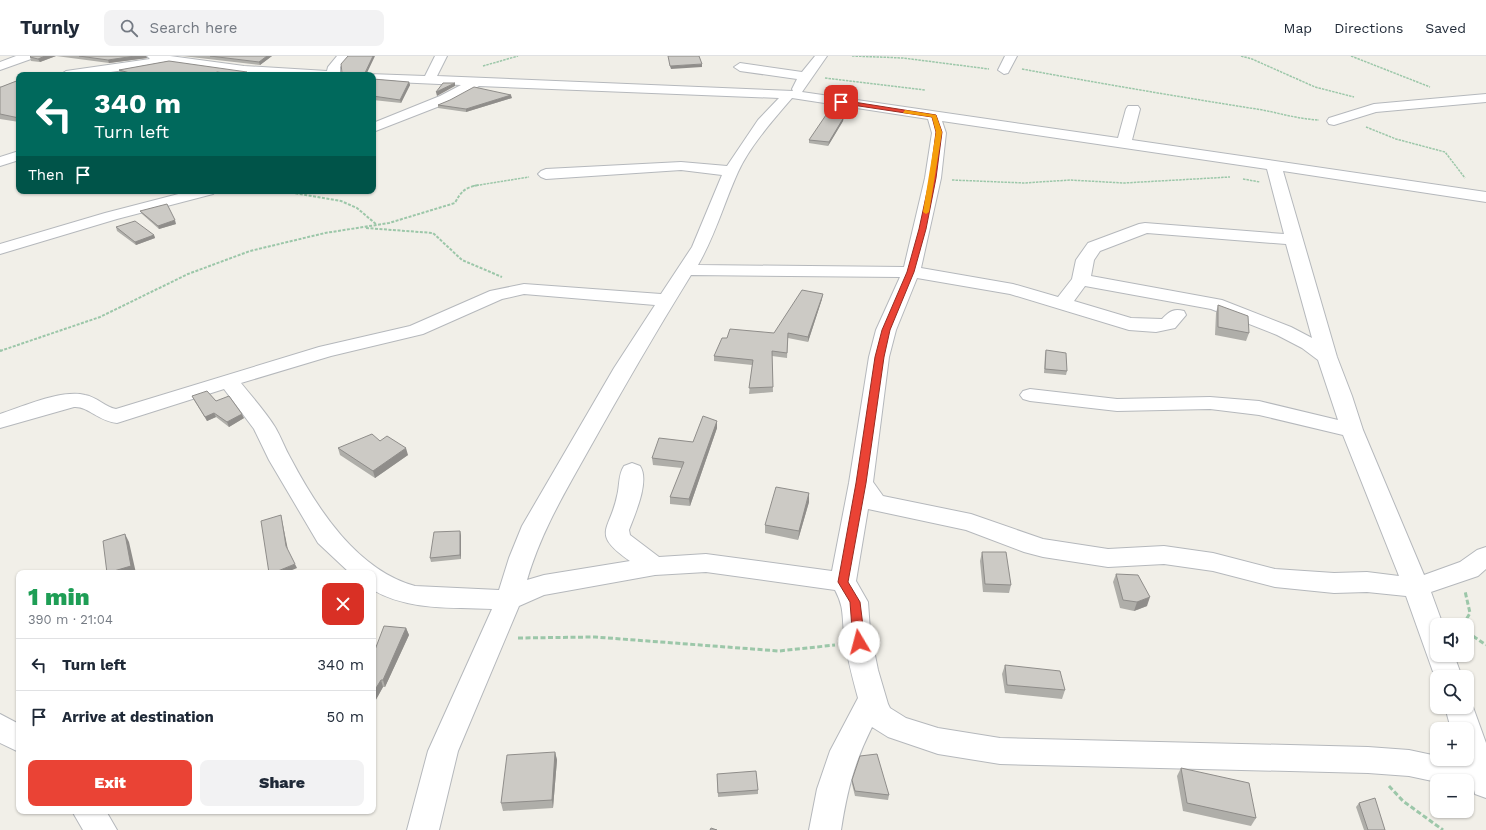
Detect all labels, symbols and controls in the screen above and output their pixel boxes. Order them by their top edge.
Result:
search box [104,10,384,46]
text: Turnly [20,16,80,39]
icon: search [118,17,140,39]
text: Search here [150,19,237,37]
text: Map [1284,20,1312,36]
text: Directions [1334,20,1403,36]
text: Saved [1425,20,1466,36]
pin [824,85,858,119]
text: 340 m [94,87,181,120]
icon: left [28,88,80,140]
icon: arrive [830,91,852,113]
text: Turn left [94,121,169,142]
icon: arrive [72,164,94,186]
text: Then [28,166,64,184]
text: 1 min [28,583,90,611]
button: close [322,583,364,625]
text: 390 m · 21:04 [28,612,113,627]
map controls [1430,618,1474,818]
button: sound [1430,618,1474,662]
position arrow [838,621,880,663]
icon: left [28,654,50,676]
text: Turn left [62,656,126,674]
text: 340 m [317,656,364,674]
button: search [1430,670,1474,714]
icon: arrive [28,706,50,728]
text: Arrive at destination [62,708,214,726]
text: 50 m [327,708,364,726]
button: + [1430,722,1474,766]
button: Exit [28,760,192,806]
button: Share [200,760,364,806]
button: − [1430,774,1474,818]

